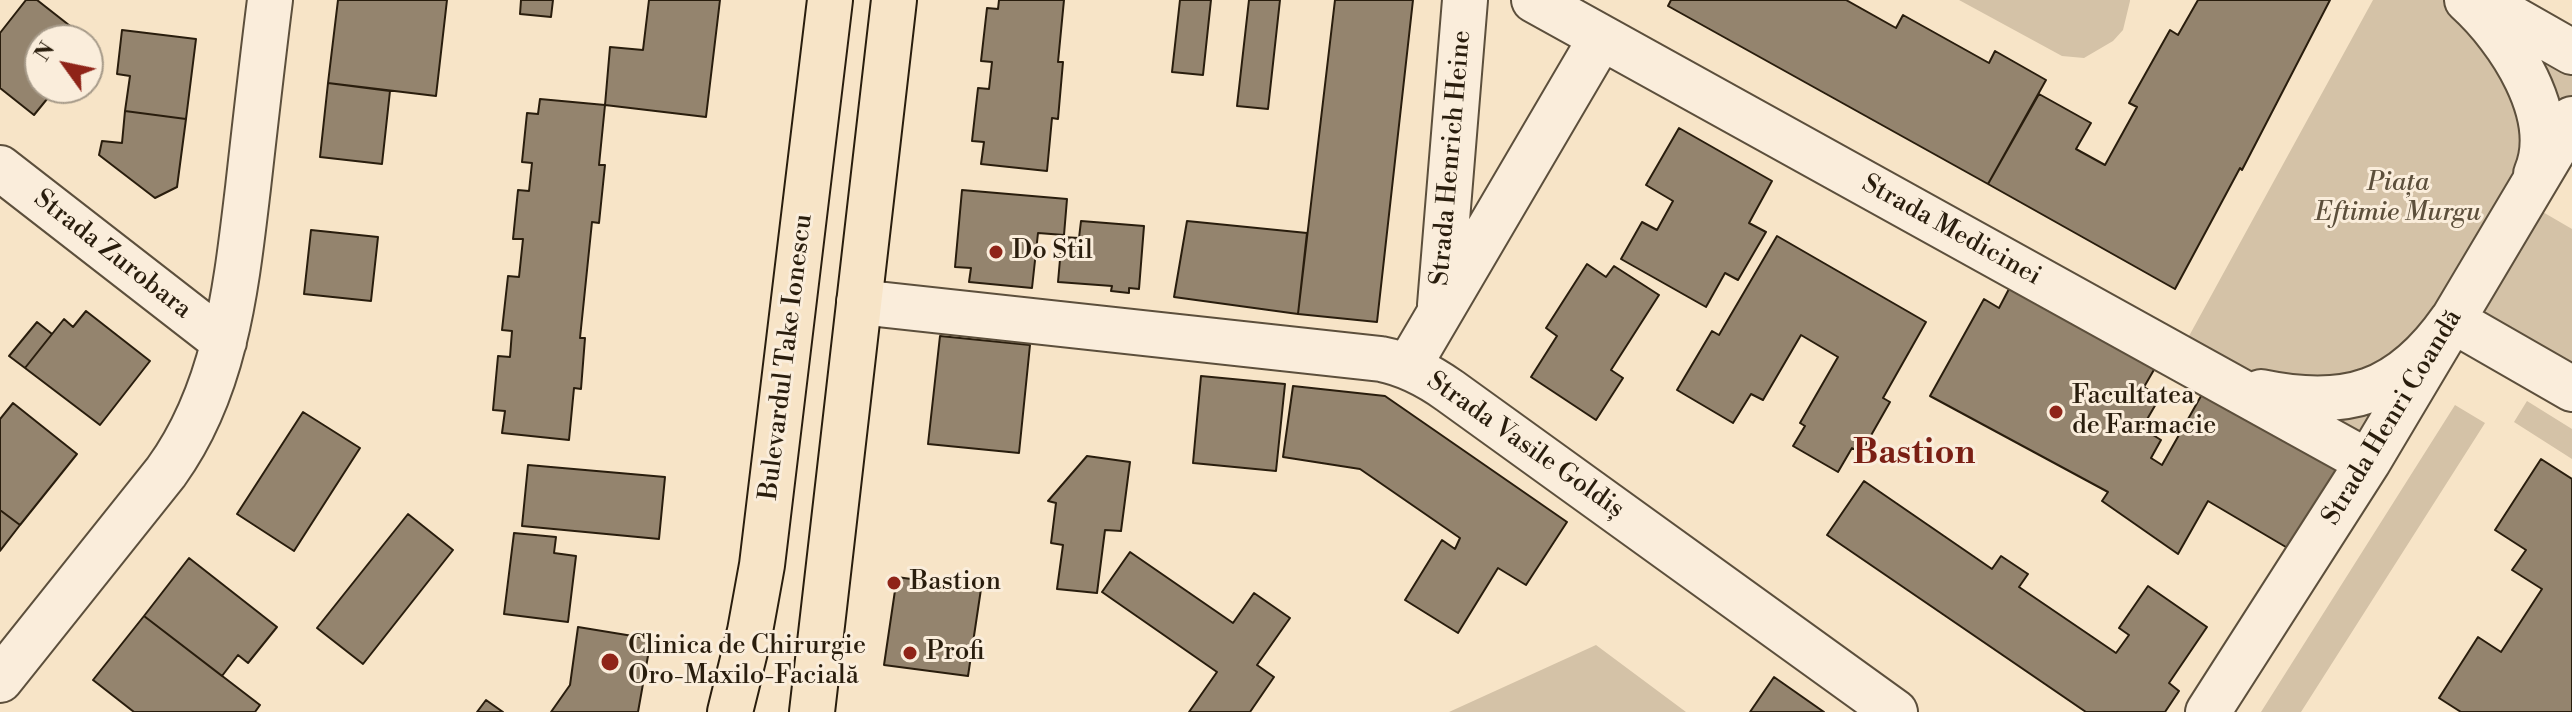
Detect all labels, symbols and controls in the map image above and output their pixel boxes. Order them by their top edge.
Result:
north arrow [24,24,104,104]
street label: Strada Henrich Heine [1425,29,1479,287]
text: N [29,37,61,66]
park label: Piața Eftimie Murgu [2315,168,2481,230]
street label: Strada Medicinei [1856,169,2046,293]
street label: Strada Zurobara [27,184,197,326]
street label: Bulevardul Take Ionescu [754,212,820,502]
place label: Do Stil [1012,236,1093,268]
marker: Do Stil [987,243,1005,261]
street label: Strada Henri Coandă [2316,305,2470,531]
street label: Strada Vasile Goldiș [1420,366,1630,526]
place label: Facultatea de Farmacie [2072,381,2216,442]
marker: Facultatea de Farmacie [2047,403,2065,421]
district label: Bastion [1853,435,1975,475]
place label: Bastion [910,567,1001,599]
marker: Bastion [885,574,903,592]
place label: Clinica de Chirurgie Oro-Maxilo-Facială [628,631,866,692]
place label: Profi [926,637,985,669]
marker: Profi [901,644,919,662]
marker: Clinica de Chirurgie Oro-Maxilo-Facială [599,651,621,673]

